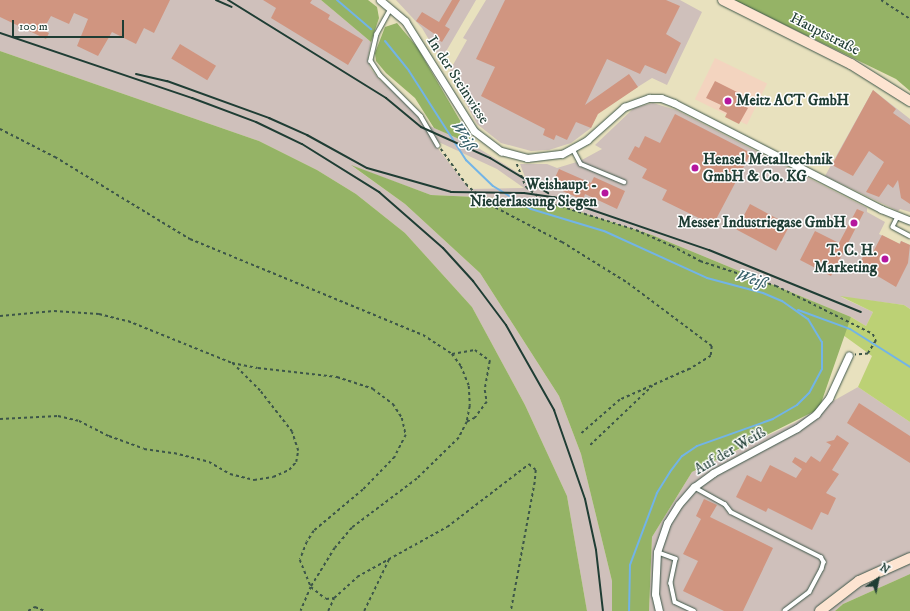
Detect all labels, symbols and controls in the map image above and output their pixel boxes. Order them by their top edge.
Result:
street label: Hauptstraße [787,9,863,59]
scale bar [14,12,126,38]
text: 100 m [19,19,48,34]
street label: In der Steinwiese [423,33,493,127]
place label: Meitz ACT GmbH [736,92,849,110]
marker: Meitz ACT GmbH [723,96,733,106]
water label: Weiß [447,117,481,155]
place label: Hensel Metalltechnik GmbH & Co. KG [703,150,833,185]
marker: Hensel Metalltechnik GmbH & Co. KG [690,163,700,173]
place label: Weishaupt - Niederlassung Siegen [470,175,597,210]
marker: Weishaupt - Niederlassung Siegen [600,188,610,198]
place label: Messer Industriegase GmbH [678,214,846,232]
marker: Messer Industriegase GmbH [849,218,859,228]
place label: T. C. H. Marketing [814,241,877,276]
marker: T. C. H. Marketing [880,254,890,264]
water label: Weiß [734,265,770,293]
street label: Auf der Weiß [691,423,769,479]
north arrow [858,559,898,599]
text: N [877,561,892,577]

